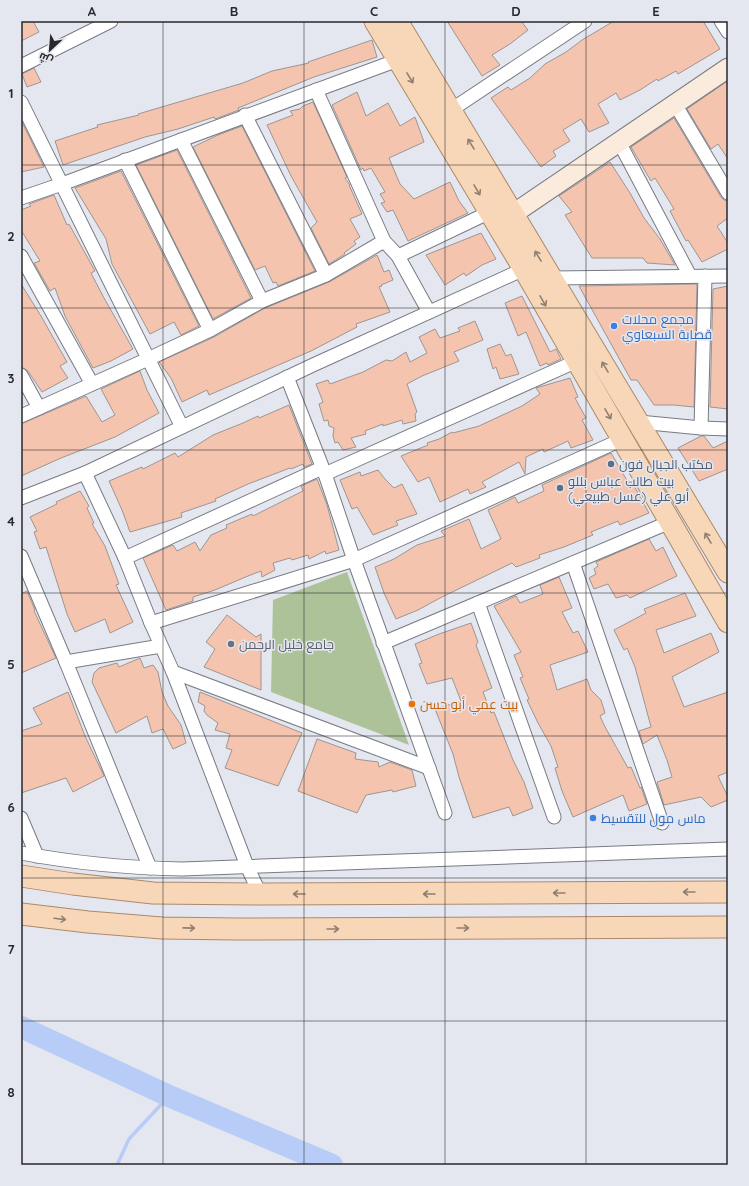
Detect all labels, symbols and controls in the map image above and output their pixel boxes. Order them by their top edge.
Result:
text: A [88,3,97,19]
text: B [230,3,238,19]
text: C [370,3,378,19]
text: D [511,3,521,19]
text: E [652,3,660,19]
north arrow [30,30,70,70]
text: ش [36,50,55,68]
one-way arrow [406,72,414,84]
text: 1 [8,85,14,101]
one-way arrow [467,138,475,150]
one-way arrow [473,184,481,196]
text: 2 [7,228,15,244]
one-way arrow [534,251,542,262]
one-way arrow [540,295,548,307]
place label: مجمع محلات قصابة السبعاوي [622,311,712,345]
marker: مجمع محلات قصابة السبعاوي [609,321,619,331]
one-way arrow [601,361,609,373]
text: 3 [8,370,15,386]
one-way arrow [605,408,613,420]
place label: مكتب الجبال فون [619,456,713,473]
marker: مكتب الجبال فون [606,459,616,469]
place label: بيت طالب عباس بللو أبو علي (عسل طبيعي) [568,473,690,507]
marker: بيت طالب عباس بللو أبو علي (عسل طبيعي) [555,483,565,493]
text: 4 [7,513,15,529]
one-way arrow [704,532,712,544]
place label: جامع خليل الرحمن [239,636,334,653]
marker: جامع خليل الرحمن [226,639,236,649]
text: 5 [7,656,15,672]
place label: بيت عمي أبو حسن [420,696,518,715]
marker: بيت عمي أبو حسن [407,699,417,709]
text: 6 [7,799,15,815]
place label: ماس مول للتقسيط [601,810,706,827]
marker: ماس مول للتقسيط [588,813,598,823]
one-way arrow [683,888,696,896]
one-way arrow [553,889,566,897]
one-way arrow [293,890,306,898]
one-way arrow [423,890,436,897]
one-way arrow [53,915,66,923]
one-way arrow [182,924,195,932]
one-way arrow [456,924,469,932]
one-way arrow [326,925,339,932]
text: 7 [7,941,15,957]
text: 8 [7,1084,15,1100]

